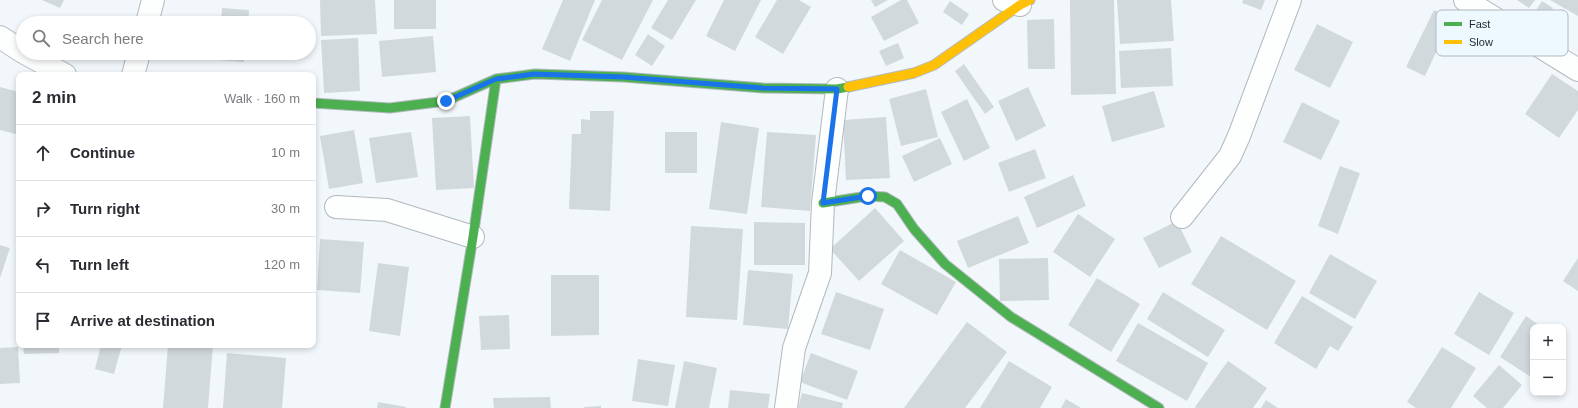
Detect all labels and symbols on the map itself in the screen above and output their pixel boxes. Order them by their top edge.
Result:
legend [1436,10,1568,56]
text: Fast [1469,18,1490,30]
text: Slow [1469,36,1493,48]
route end [437,92,455,110]
route start [859,187,877,205]

